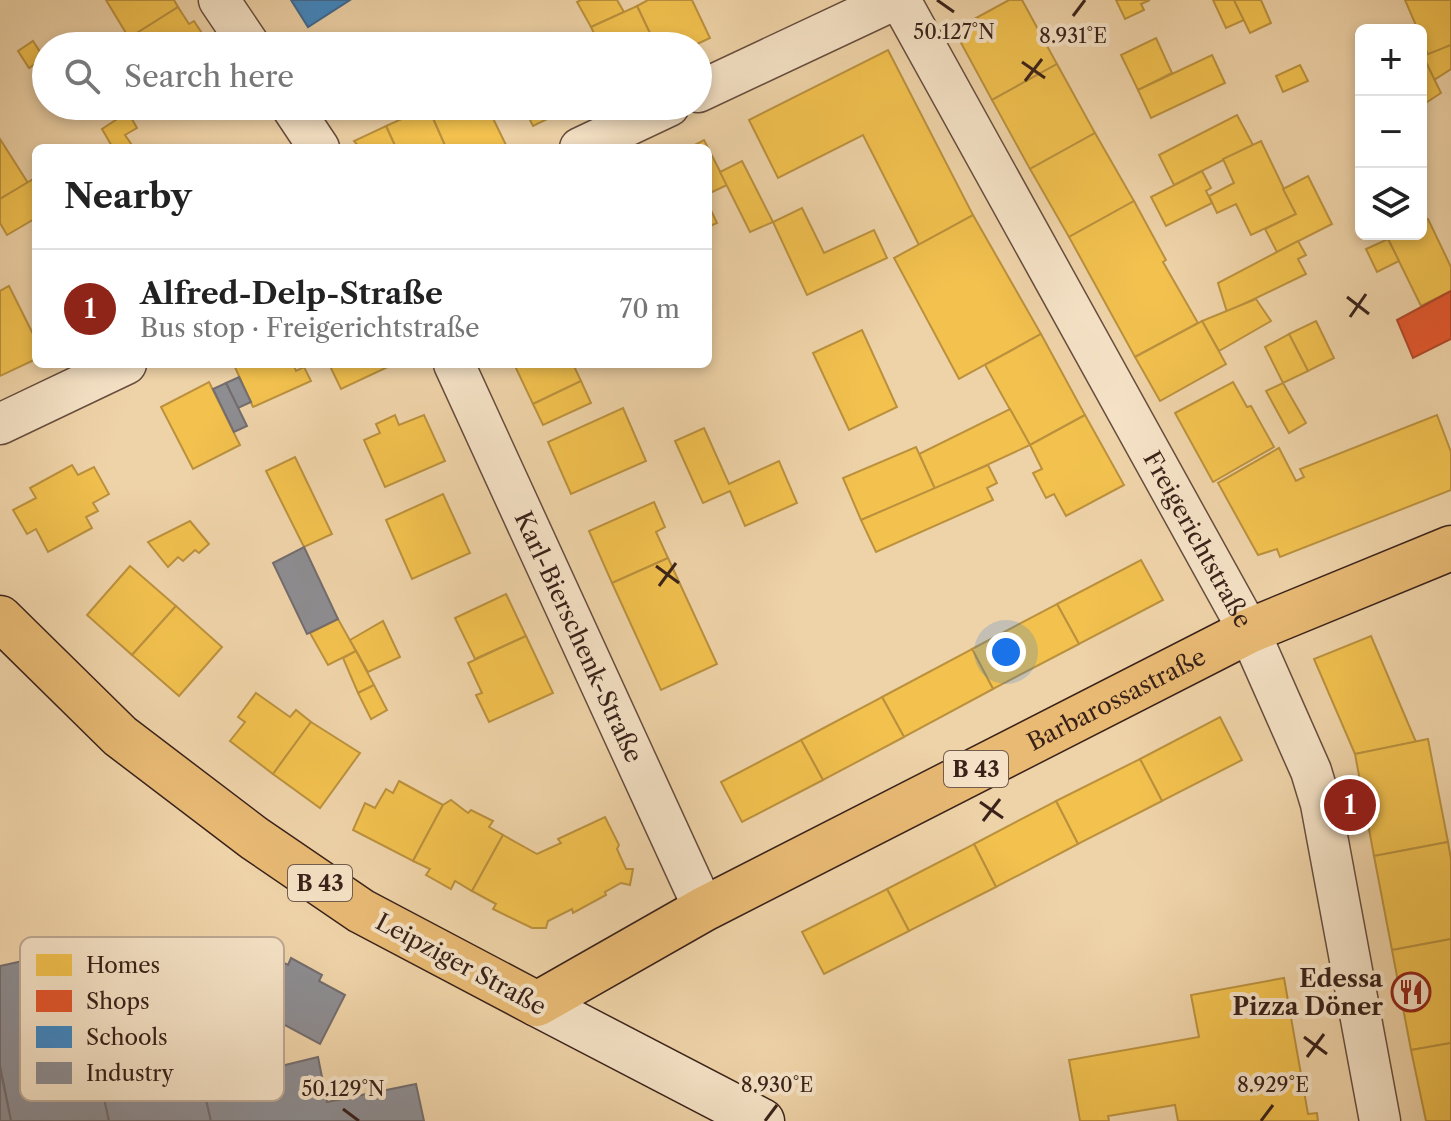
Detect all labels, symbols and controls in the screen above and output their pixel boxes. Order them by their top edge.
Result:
text: 50.127°N [913,20,995,44]
text: 8.931°E [1039,24,1107,48]
map controls [1355,24,1427,240]
button: + [1355,24,1427,96]
search box [32,32,712,120]
icon: search [60,54,104,98]
text: Search here [124,58,294,95]
button: − [1355,96,1427,168]
button: layers [1355,168,1427,240]
text: Nearby [64,175,192,217]
text: Alfred-Delp-Straße [140,275,443,312]
text: 1 [84,293,96,325]
text: 70 m [620,293,680,325]
text: Bus stop · Freigerichtstraße [140,312,480,344]
street label: Freigerichtstraße [1138,446,1259,632]
street label: Karl-Bierschenk-Straße [509,507,649,767]
your location [986,632,1026,672]
street label: Barbarossastraße [1022,641,1210,756]
road number: B 43 [944,751,1008,787]
pin: 1 [1324,775,1376,835]
road number: B 43 [288,865,352,901]
street label: Leipziger Straße [371,907,551,1021]
legend [20,937,284,1101]
text: Homes [86,952,160,979]
place label: Edessa Pizza Döner [1233,964,1384,1021]
restaurant icon: Edessa Pizza Döner [1390,971,1432,1013]
text: Shops [86,988,150,1015]
text: Schools [86,1024,168,1051]
text: Industry [86,1060,174,1087]
text: 8.930°E [741,1073,813,1097]
text: 8.929°E [1237,1073,1309,1097]
text: 50.129°N [301,1077,385,1101]

